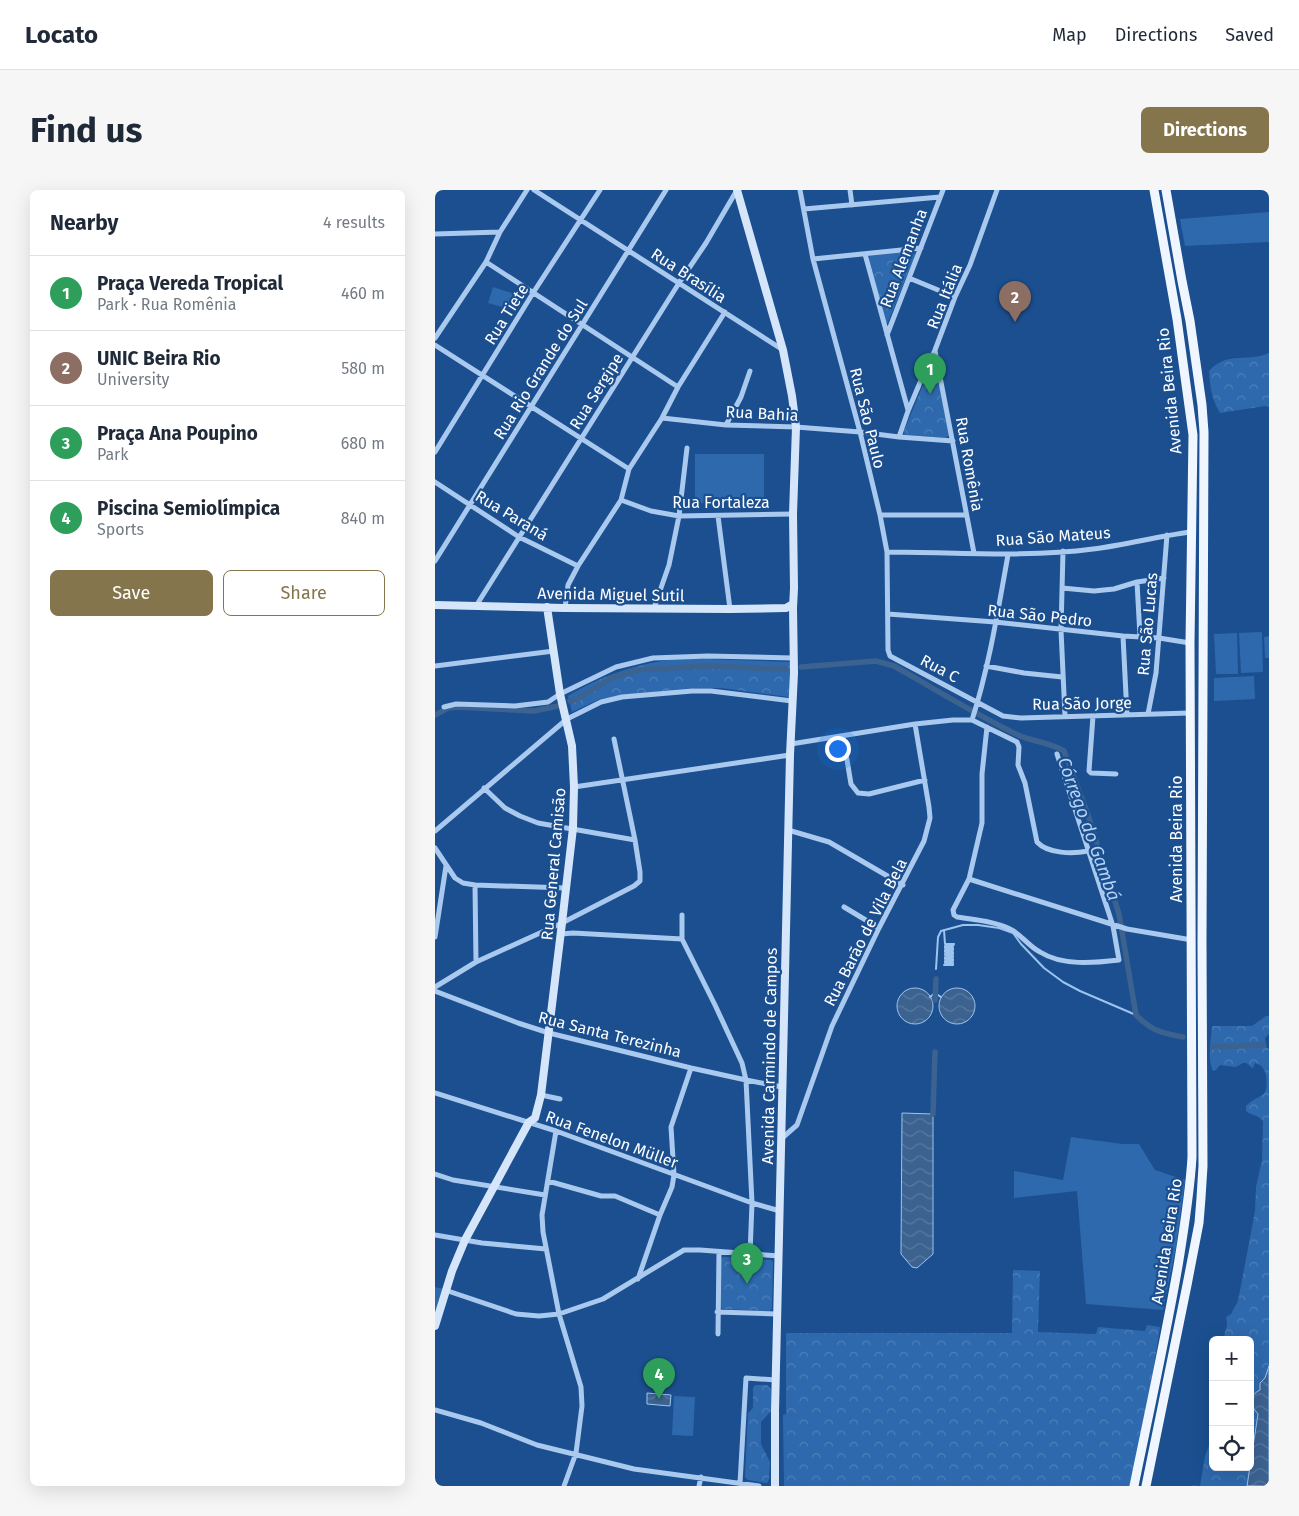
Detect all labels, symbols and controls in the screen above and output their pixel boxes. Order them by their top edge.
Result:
text: Locato [25,21,98,49]
text: Map [1052,24,1087,46]
text: Directions [1115,24,1197,46]
text: Saved [1225,24,1274,46]
button: Directions [1141,107,1269,153]
text: Find us [30,109,142,151]
street label: Rua Alemanha [876,206,931,310]
text: Nearby [50,210,118,236]
text: 4 results [323,213,385,232]
street label: Rua Brasília [648,244,730,307]
street label: Rua Itália [923,261,966,332]
text: Praça Vereda Tropical [97,272,283,295]
street label: Rua Tiete [480,281,532,348]
pin: 2 [999,281,1031,322]
text: 1 [62,284,70,303]
text: 460 m [341,284,385,303]
text: Park · Rua Romênia [97,295,237,314]
street label: Rua Rio Grande do Sul [489,295,592,443]
street label: Avenida Beira Rio [1153,327,1186,455]
text: UNIC Beira Rio [97,347,221,370]
street label: Rua Sergipe [565,350,627,433]
pin: 1 [914,353,946,394]
text: 2 [62,359,70,378]
text: 580 m [341,359,385,378]
street label: Rua São Paulo [846,366,889,471]
text: University [97,370,170,389]
street label: Rua Bahia [725,402,799,425]
street label: Rua Romênia [952,415,987,513]
text: Praça Ana Poupino [97,422,258,445]
text: 3 [62,434,70,453]
text: 680 m [341,434,385,453]
text: Park [97,445,129,464]
street label: Rua Paraná [472,486,552,545]
street label: Rua Fortaleza [672,493,770,512]
text: Piscina Semiolímpica [97,497,280,520]
text: 4 [61,509,71,528]
text: 840 m [341,509,385,528]
text: Sports [97,520,144,539]
street label: Rua São Mateus [995,523,1111,550]
button: Save [50,570,213,616]
button: Share [223,570,385,616]
street label: Rua São Lucas [1134,572,1161,676]
street label: Avenida Miguel Sutil [537,584,685,605]
street label: Rua São Pedro [987,601,1093,630]
street label: Rua C [917,650,962,686]
street label: Rua São Jorge [1032,693,1132,714]
your location [825,736,851,762]
water label: Córrego do Gambá [1053,754,1125,904]
street label: Avenida Beira Rio [1167,775,1186,903]
street label: Rua General Camisão [537,787,570,941]
street label: Rua Barão de Vila Bela [820,855,911,1009]
street label: Avenida Carmindo de Campos [758,948,781,1164]
street label: Rua Santa Terezinha [536,1008,683,1061]
street label: Rua Fenelon Müller [543,1107,681,1173]
street label: Avenida Beira Rio [1147,1177,1186,1305]
pin: 3 [731,1243,763,1284]
map controls [1209,1336,1254,1471]
button: + [1209,1336,1254,1381]
pin: 4 [643,1358,675,1399]
button: − [1209,1381,1254,1426]
button: locate [1209,1426,1254,1471]

